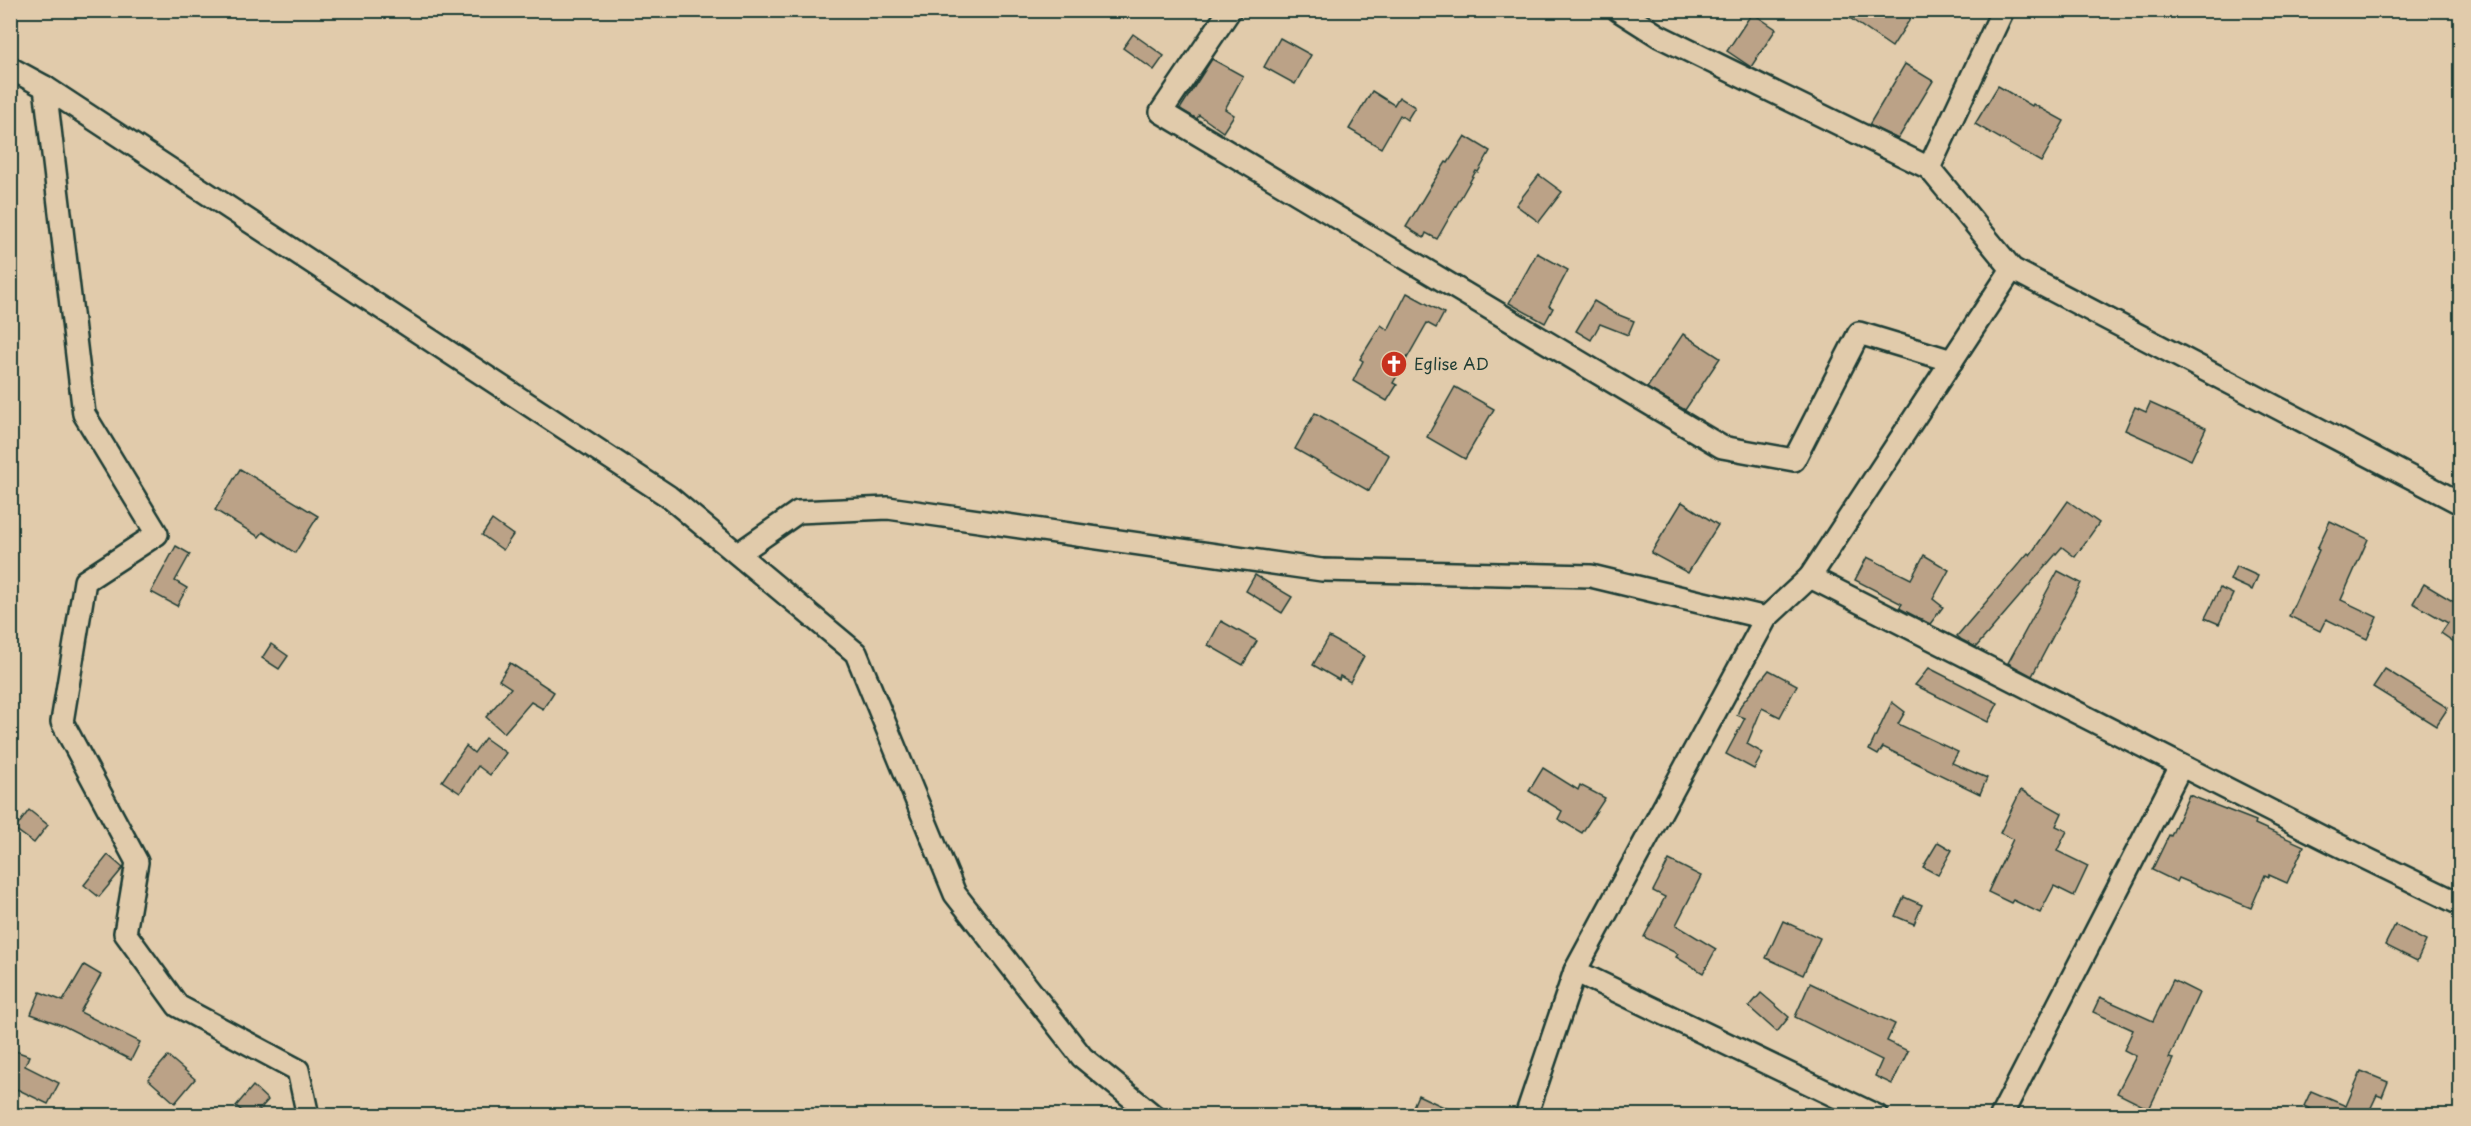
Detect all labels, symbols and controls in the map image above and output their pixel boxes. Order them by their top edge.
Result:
church icon: Eglise AD [1379,349,1409,379]
place label: Eglise AD [1414,351,1489,375]

